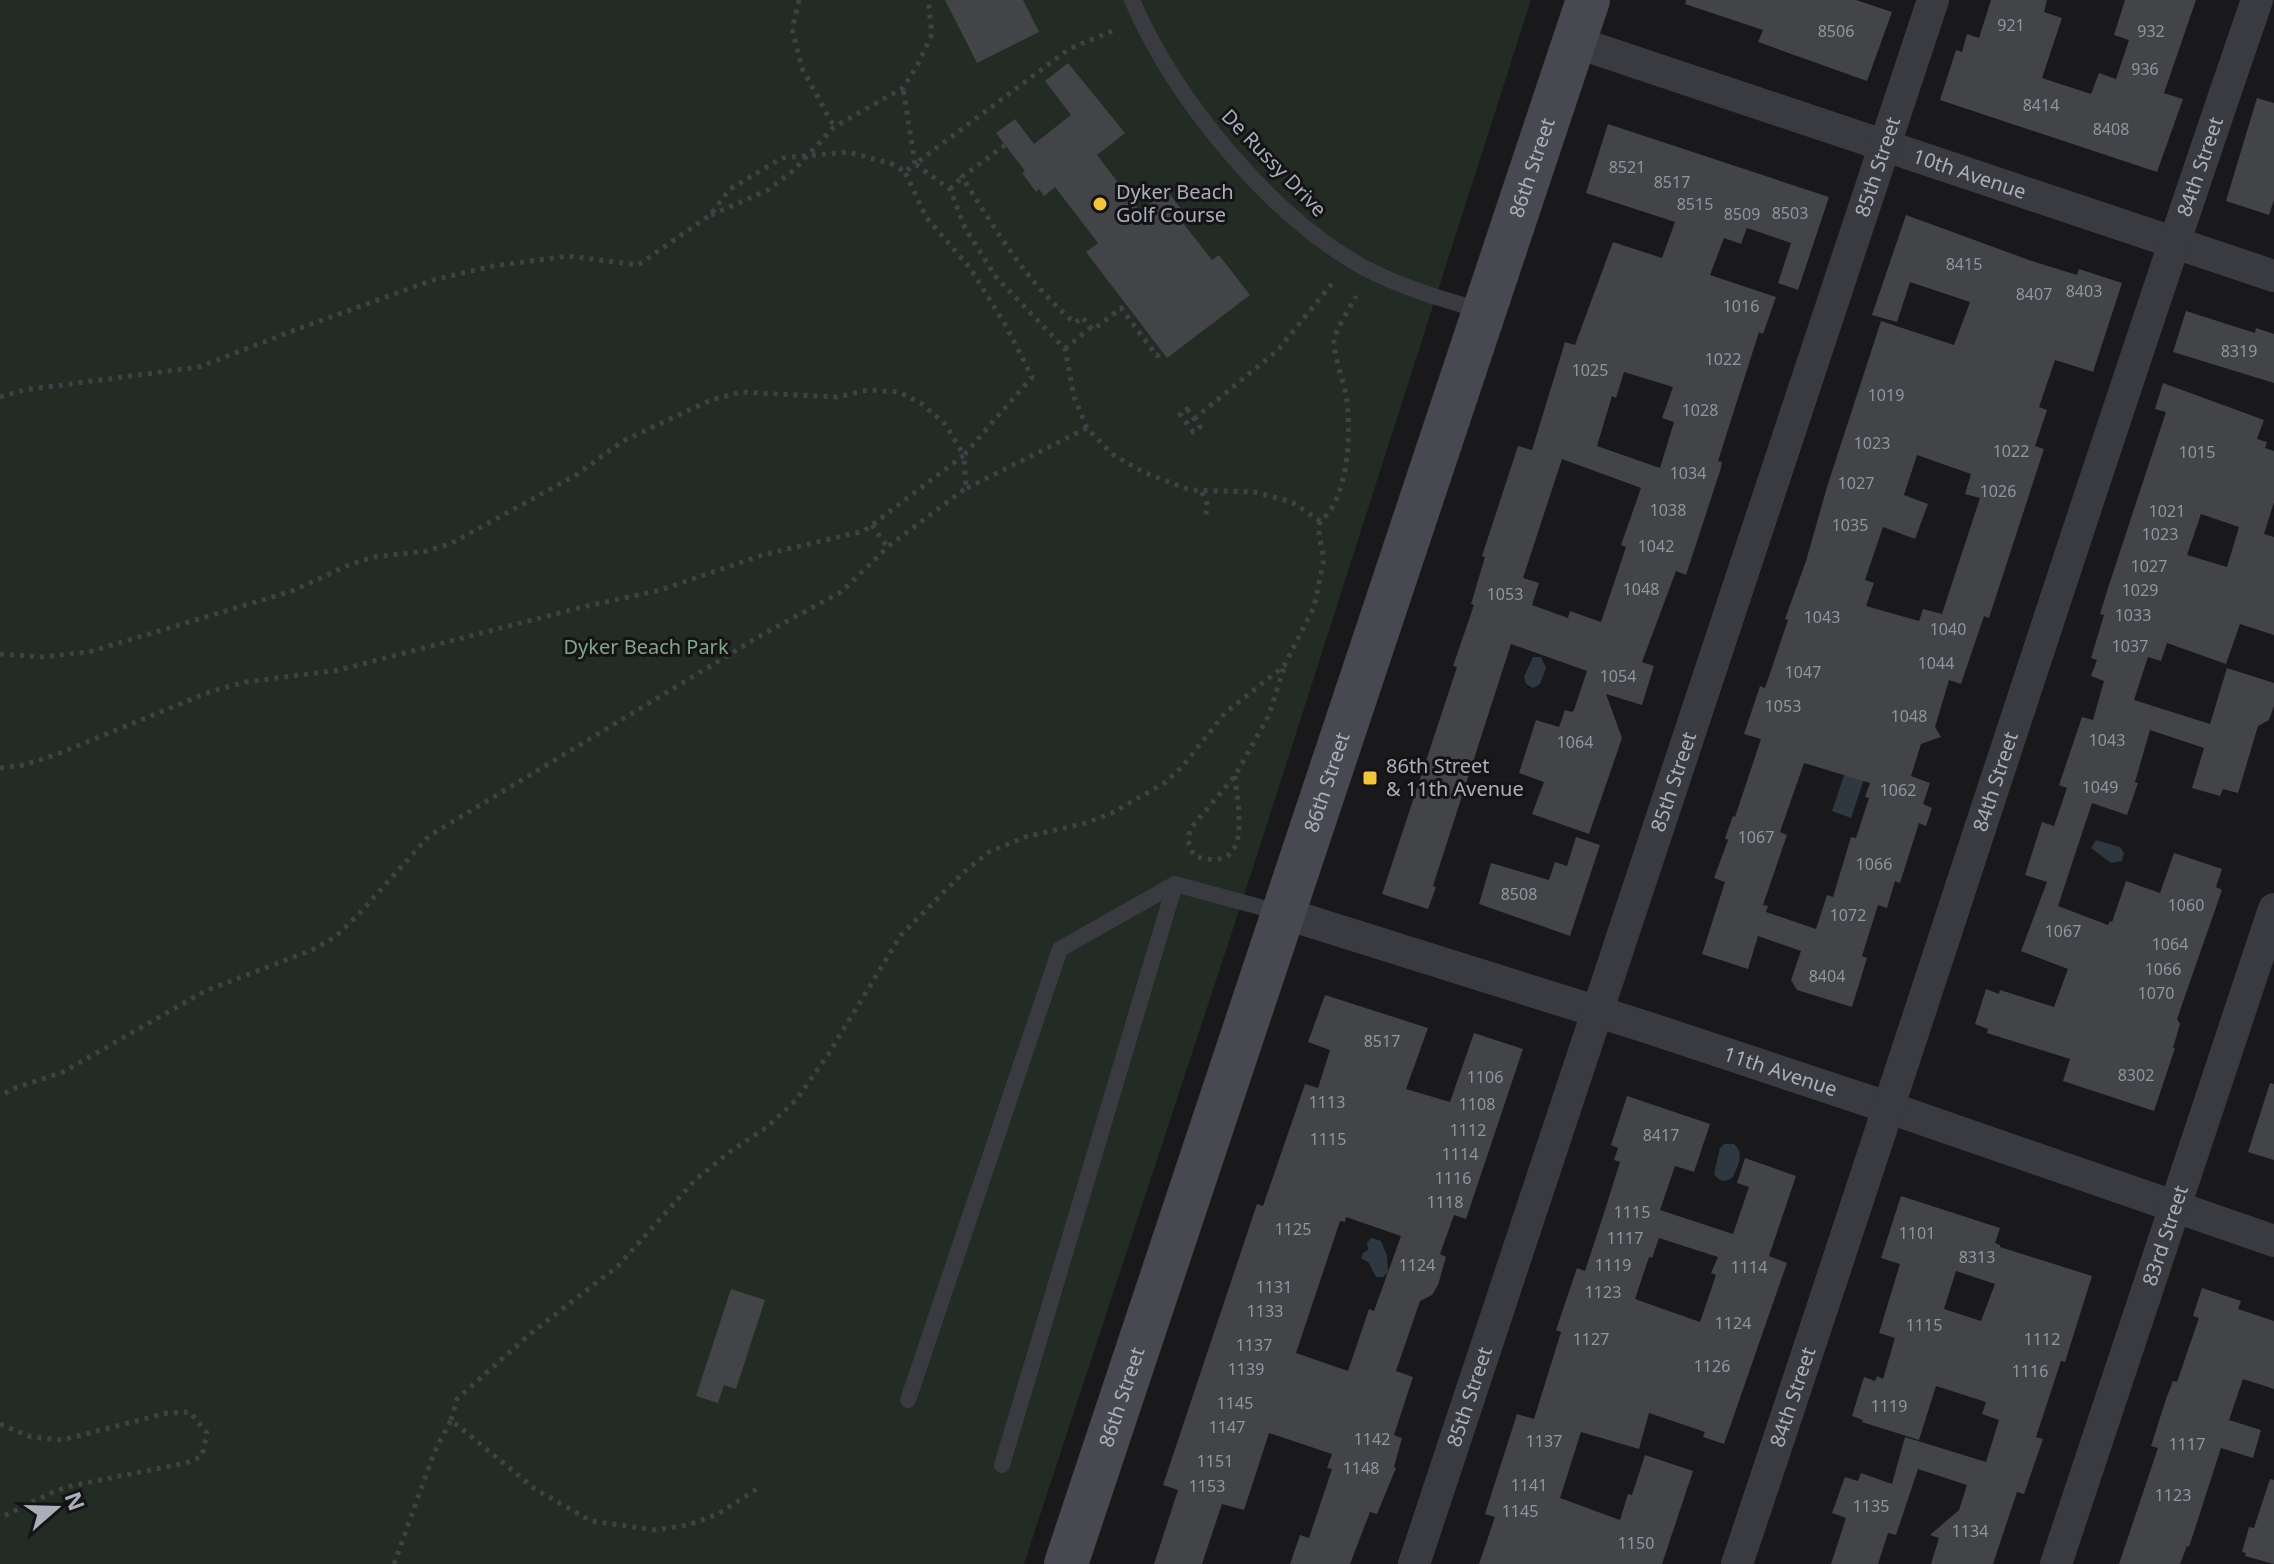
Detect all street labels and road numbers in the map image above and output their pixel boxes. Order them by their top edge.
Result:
street label: De Russy Drive [1216,103,1333,222]
street label: 85th Street [1848,113,1906,220]
street label: 84th Street [2170,113,2229,220]
street label: 86th Street [1502,114,1561,221]
street label: 10th Avenue [1909,142,2030,205]
street label: 85th Street [1644,728,1702,835]
street label: 84th Street [1966,728,2024,835]
street label: 86th Street [1297,729,1356,836]
street label: 11th Avenue [1720,1040,1841,1103]
street label: 83rd Street [2136,1182,2194,1289]
street label: 86th Street [1092,1343,1150,1450]
street label: 85th Street [1440,1343,1498,1450]
street label: 84th Street [1763,1343,1821,1450]

